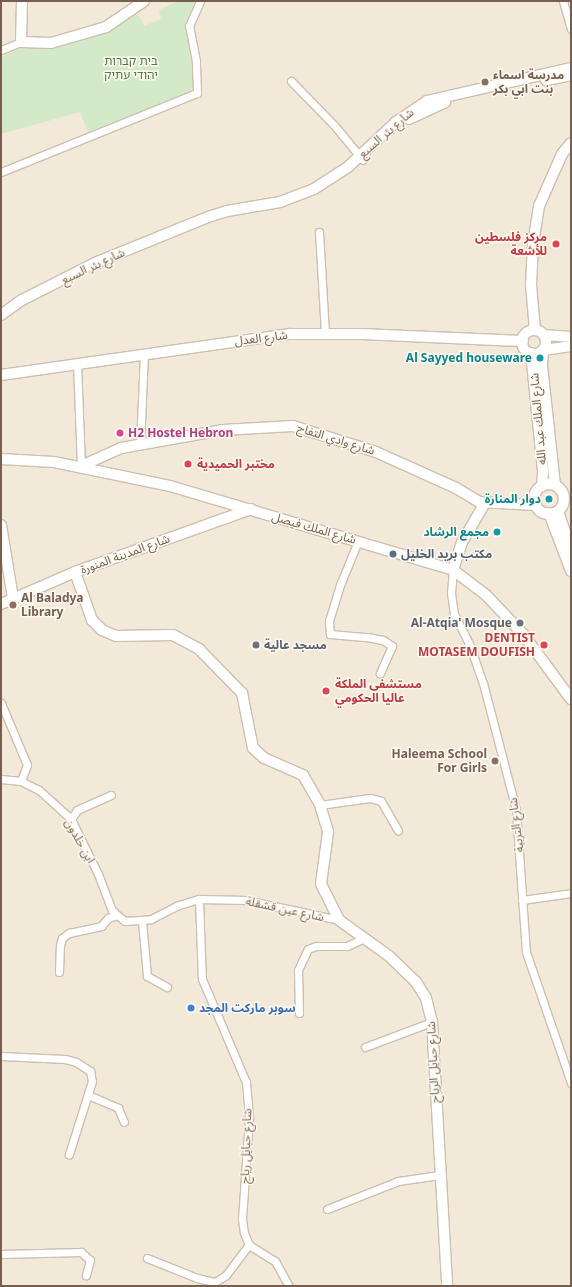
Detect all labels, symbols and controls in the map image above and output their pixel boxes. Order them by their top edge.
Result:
park label: בית קברות יהודי עתיק [104,54,158,82]
place label: مدرسة اسماء بنت ابي بكر [493,68,564,96]
marker: مدرسة اسماء بنت ابي بكر [480,77,490,87]
street label: شارع بئر السبع [355,105,417,161]
place label: مركز فلسطين للأشعة [475,230,547,258]
marker: مركز فلسطين للأشعة [550,238,562,250]
street label: شارع بئر السبع [59,245,127,287]
street label: شارع العدل [234,328,288,348]
place label: Al Sayyed houseware [406,351,532,365]
marker: Al Sayyed houseware [535,353,545,363]
street label: شارع الملك عبد الله [527,372,549,466]
street label: شارع وادي التفاح [296,420,376,458]
place label: H2 Hostel Hebron [128,426,233,440]
marker: H2 Hostel Hebron [115,428,125,438]
place label: مختبر الحميدية [197,457,275,471]
marker: مختبر الحميدية [182,458,194,470]
place label: دوار المنارة [485,492,541,506]
marker: دوار المنارة [544,494,554,504]
street label: شارع الملك فيصل [270,509,358,547]
place label: مجمع الرشاد [423,525,489,539]
marker: مجمع الرشاد [492,527,502,537]
street label: شارع المدينة المنورة [78,531,172,577]
place label: مكتب بريد الخليل [401,547,492,561]
marker: مكتب بريد الخليل [388,549,398,559]
place label: Al Baladya Library [21,591,84,619]
marker: Al Baladya Library [8,600,18,610]
place label: Al-Atqia' Mosque [411,616,512,630]
marker: Al-Atqia' Mosque [515,618,525,628]
place label: DENTIST MOTASEM DOUFISH [418,631,535,659]
place label: مسجد عالية [264,638,327,652]
marker: DENTIST MOTASEM DOUFISH [538,639,550,651]
marker: مسجد عالية [251,640,261,650]
place label: مستشفى الملكة عاليا الحكومي [335,677,422,705]
marker: مستشفى الملكة عاليا الحكومي [320,685,332,697]
place label: Haleema School For Girls [392,747,487,775]
marker: Haleema School For Girls [490,756,500,766]
street label: شارع التربية [506,797,526,853]
street label: ابن خلدون [62,816,98,866]
street label: شارع عين قشقلة [244,894,326,924]
place label: سوبر ماركت المجد [199,1001,296,1015]
marker: سوبر ماركت المجد [186,1003,196,1013]
street label: شارع حبايل الرياح [424,1021,442,1103]
street label: شارع حبايل رياح [237,1108,255,1184]

